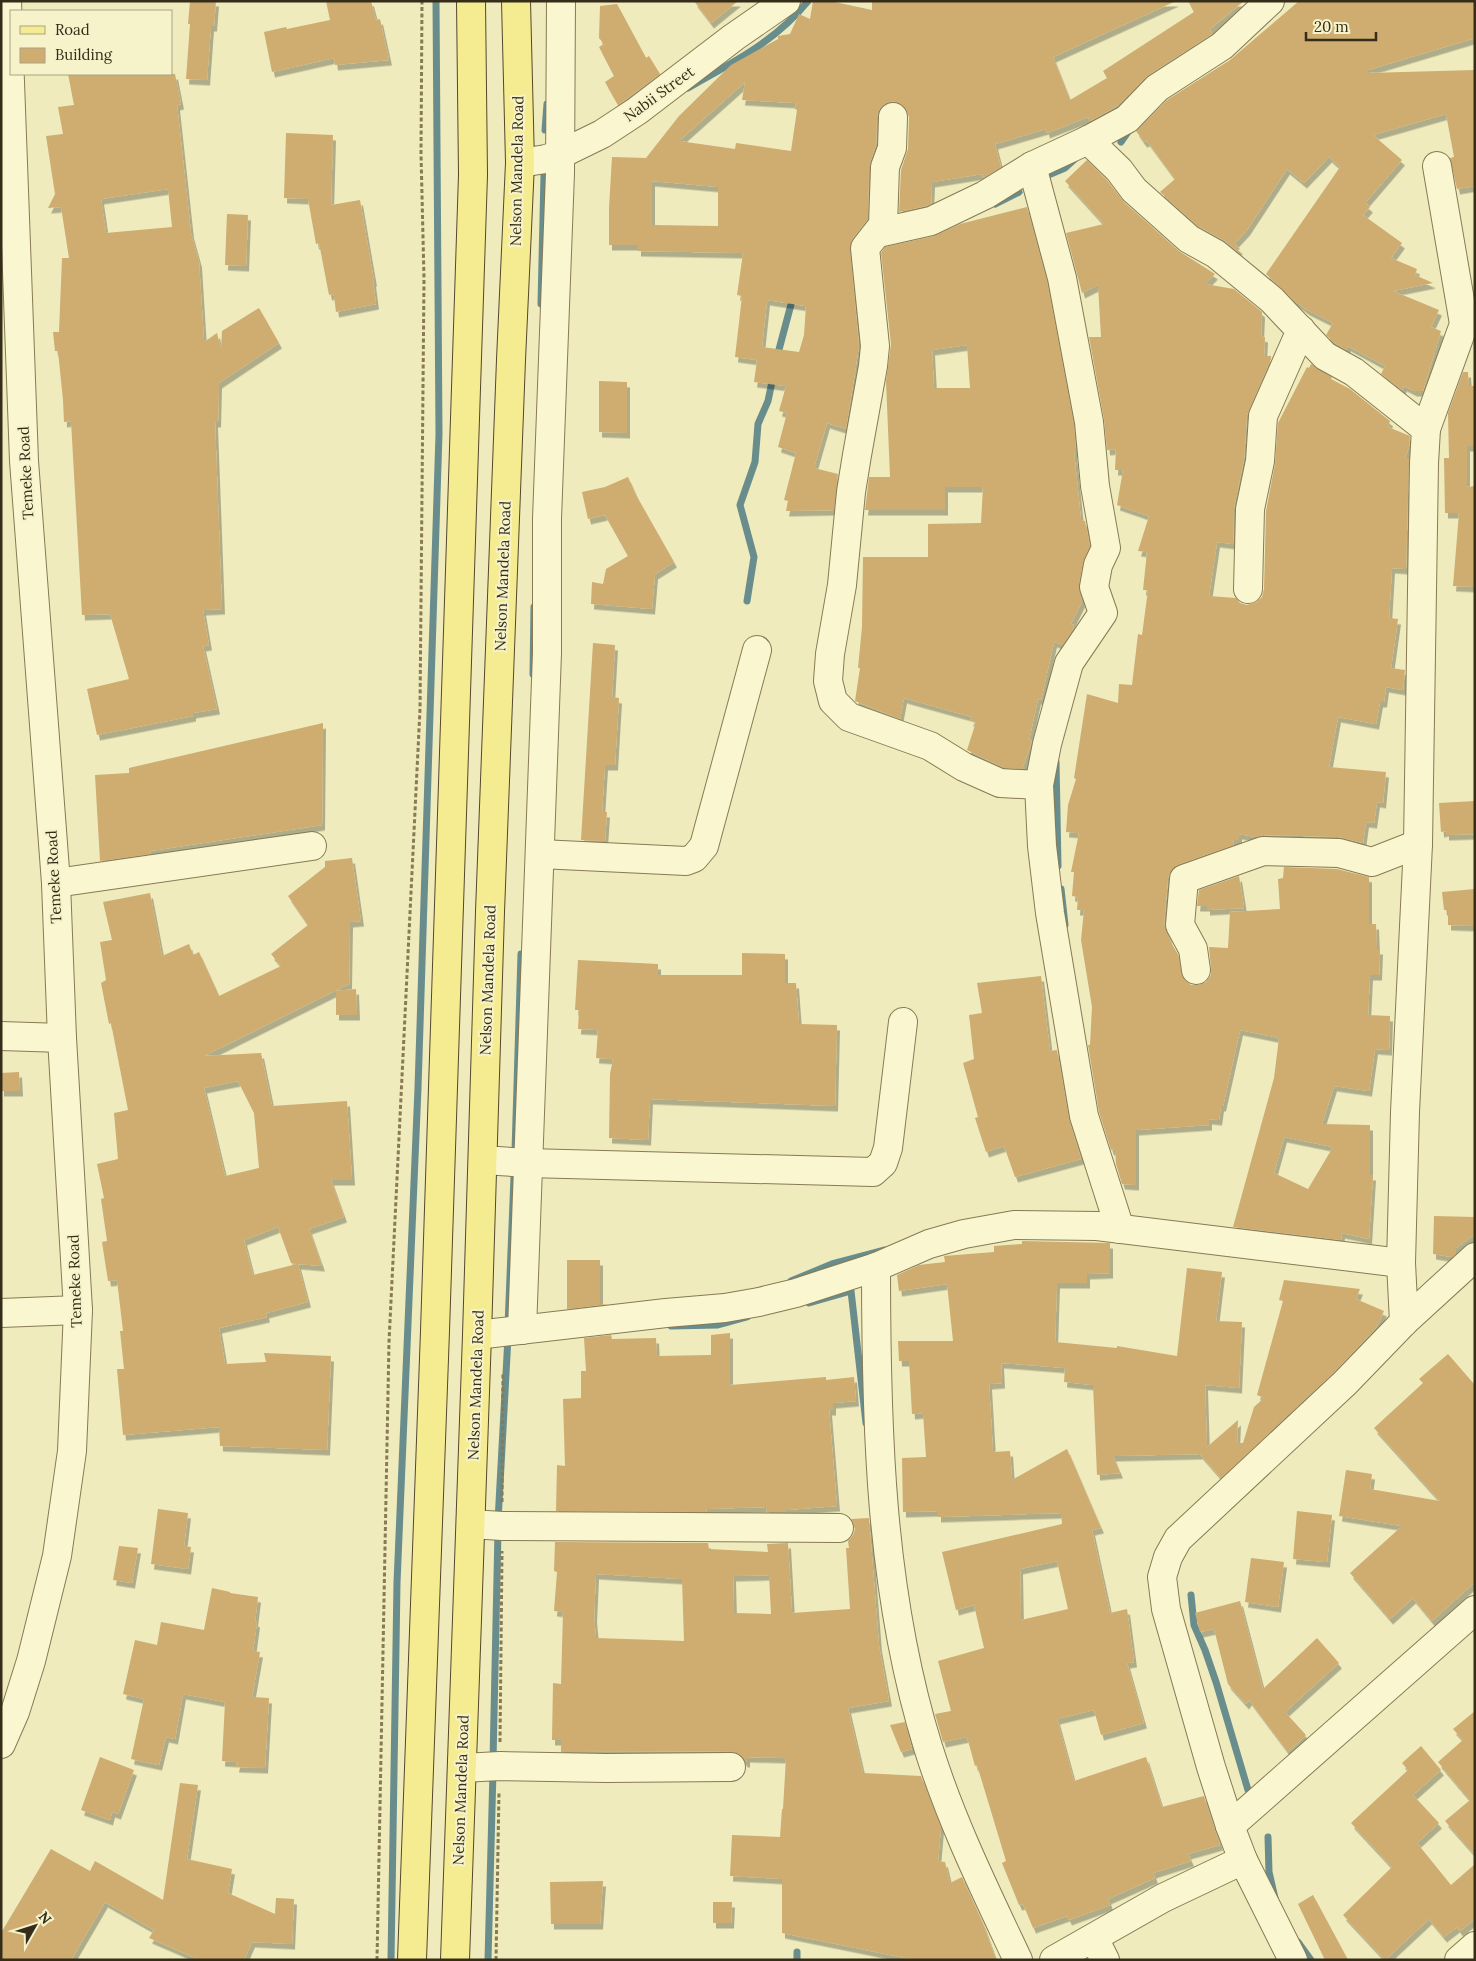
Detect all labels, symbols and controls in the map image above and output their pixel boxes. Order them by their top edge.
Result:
legend [10,10,172,75]
scale bar [1306,10,1376,42]
text: 20 m [1314,17,1349,36]
text: Road [55,20,90,39]
text: Building [55,45,113,64]
street label: Nabii Street [620,61,698,126]
street label: Nelson Mandela Road [506,96,527,246]
street label: Temeke Road [14,426,37,520]
street label: Nelson Mandela Road [490,500,515,652]
street label: Temeke Road [42,830,65,924]
street label: Nelson Mandela Road [475,904,500,1056]
street label: Temeke Road [63,1234,86,1328]
street label: Nelson Mandela Road [463,1309,488,1461]
street label: Nelson Mandela Road [448,1714,473,1866]
north arrow [10,1901,60,1951]
text: N [35,1908,56,1928]

